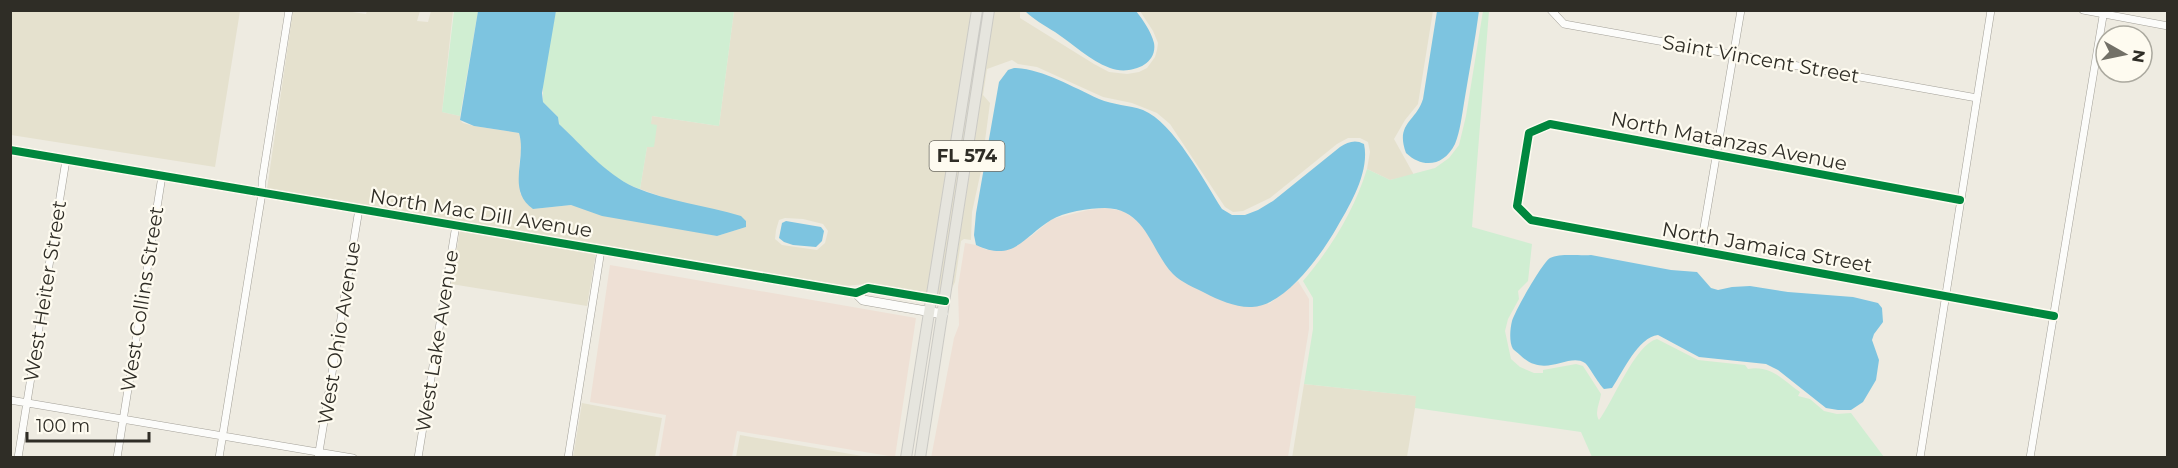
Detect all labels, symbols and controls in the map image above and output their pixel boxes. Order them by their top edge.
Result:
north arrow [2094,24,2154,84]
street label: Saint Vincent Street [1661,30,1861,88]
text: N [2128,48,2149,64]
street label: North Matanzas Avenue [1609,106,1849,176]
road number: FL 574 [930,141,1004,171]
street label: North Mac Dill Avenue [368,184,594,242]
street label: West Heiter Street [19,199,71,383]
street label: West Collins Street [115,204,169,394]
street label: North Jamaica Street [1660,217,1874,277]
street label: West Ohio Avenue [313,240,365,426]
street label: West Lake Avenue [411,248,463,434]
scale bar [27,405,148,443]
text: 100 m [36,415,90,437]

